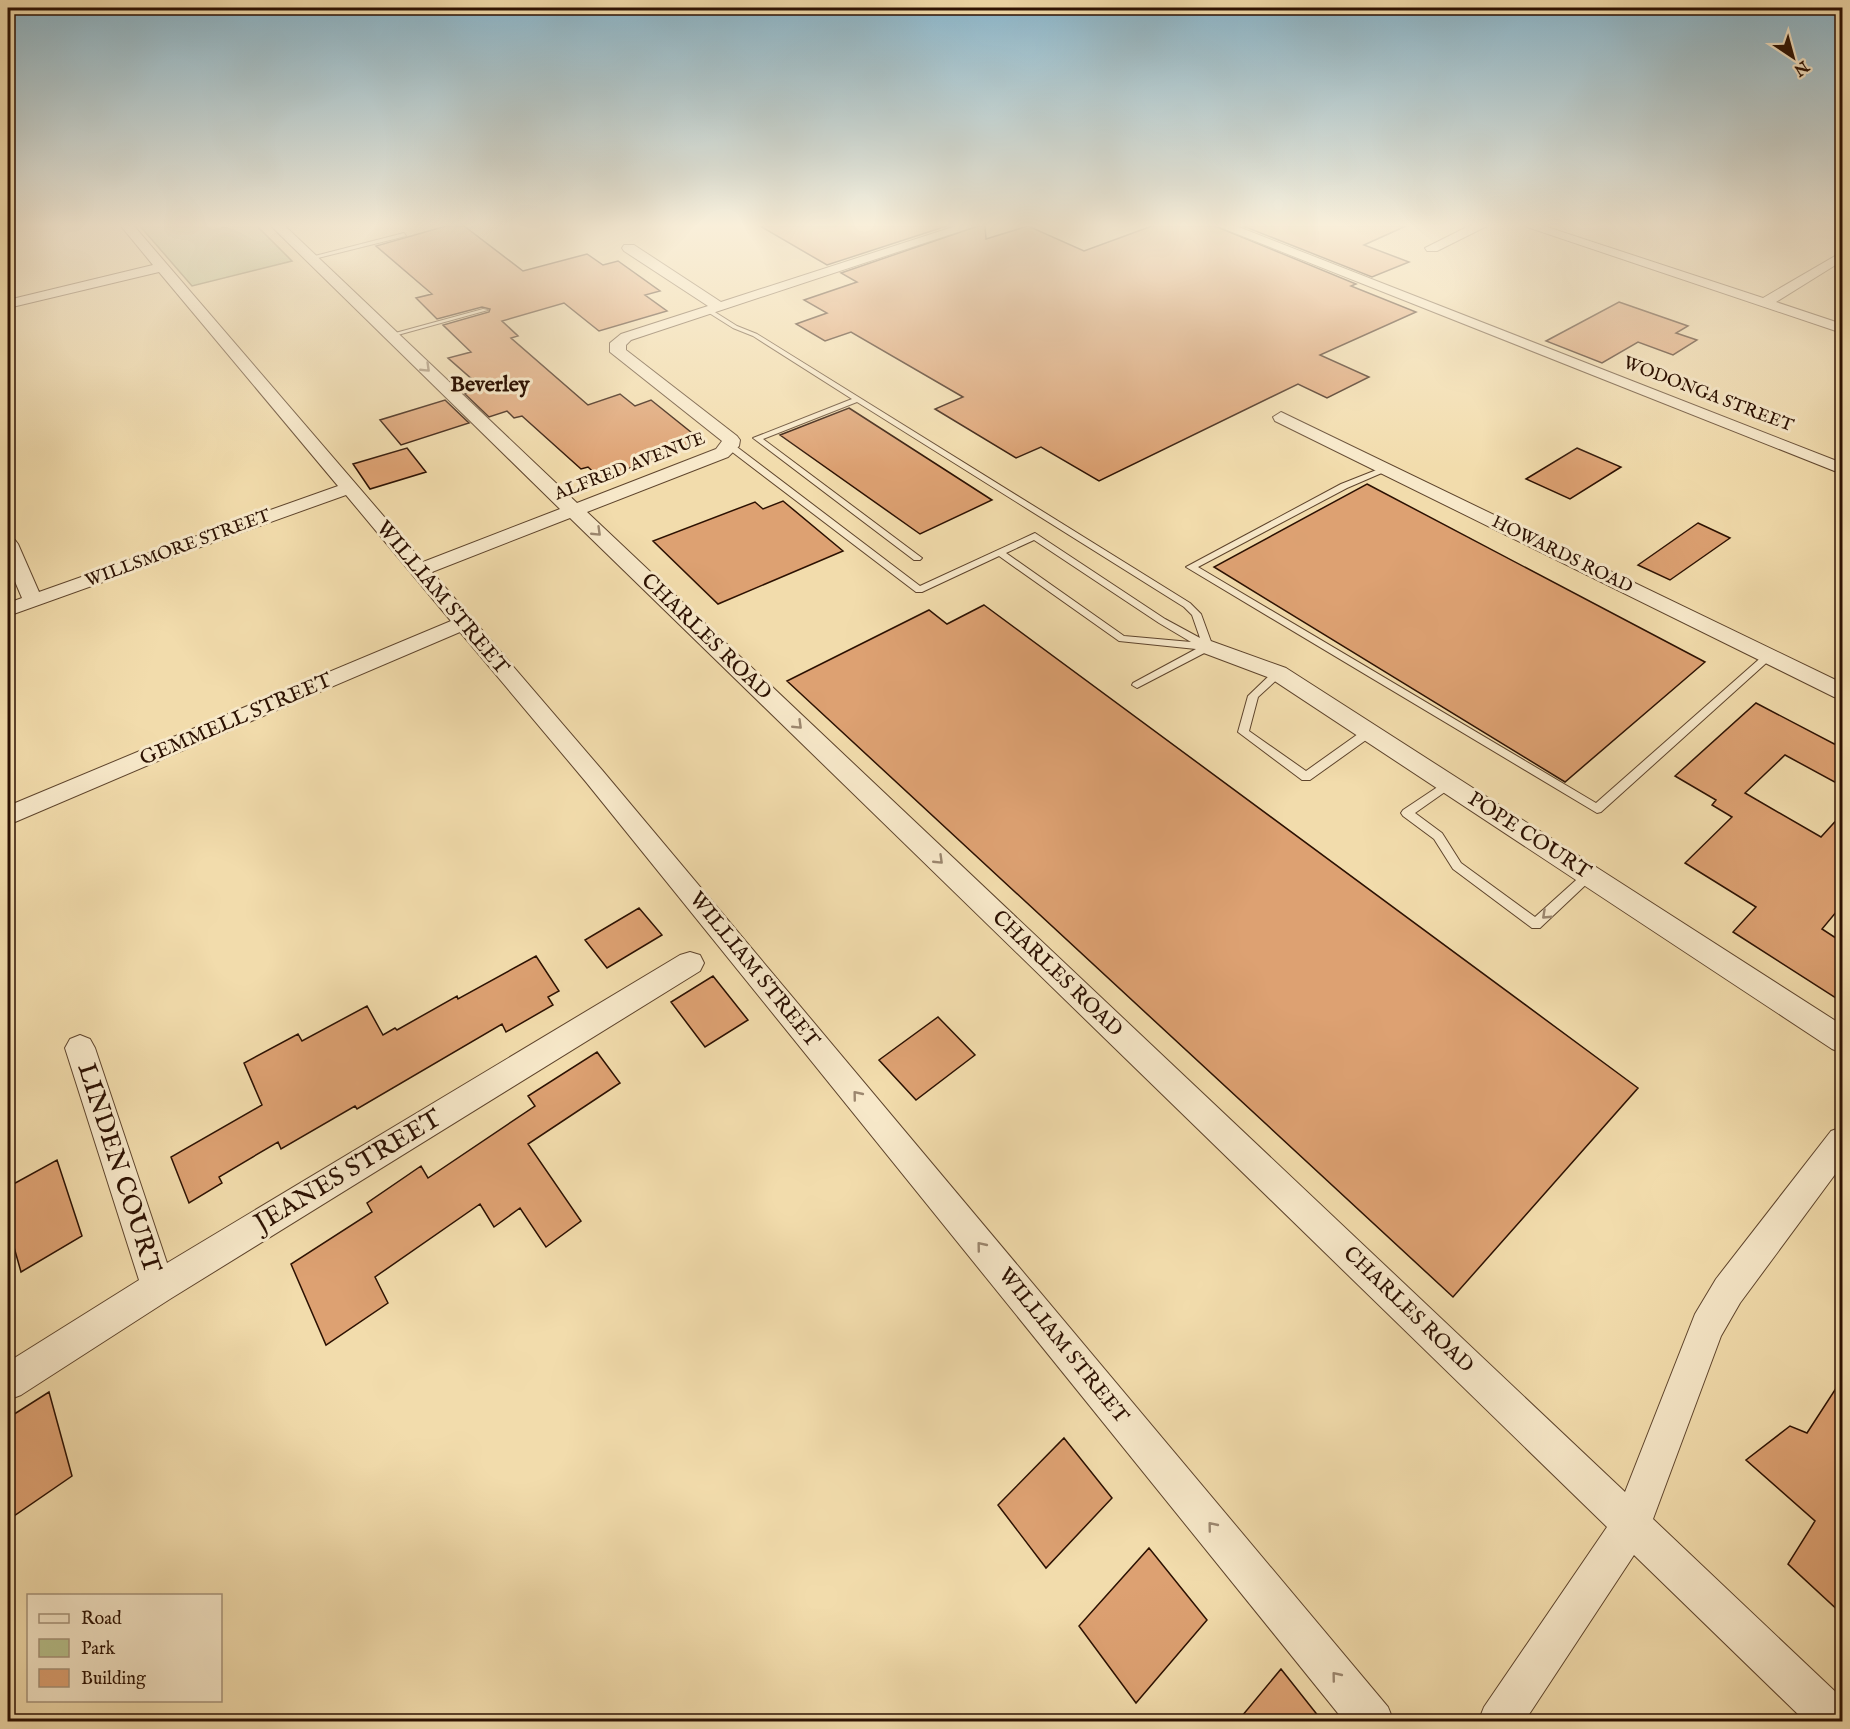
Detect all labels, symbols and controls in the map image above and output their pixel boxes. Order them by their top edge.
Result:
north arrow [1763,27,1823,87]
text: N [1789,55,1813,80]
street label: WODONGA STREET [1620,352,1796,438]
one-way arrow [418,360,429,371]
district label: Beverley [450,371,531,399]
street label: ALFRED AVENUE [550,428,709,507]
street label: WILLSMORE STREET [82,505,274,593]
street label: HOWARDS ROAD [1488,511,1636,599]
street label: WILLIAM STREET [370,515,515,681]
one-way arrow [590,525,600,536]
street label: CHARLES ROAD [635,568,777,706]
street label: GEMMELL STREET [136,667,337,773]
one-way arrow [791,718,802,729]
street label: POPE COURT [1462,786,1596,886]
one-way arrow [932,853,942,864]
street label: WILLIAM STREET [683,887,826,1054]
street label: CHARLES ROAD [986,905,1128,1043]
one-way arrow [1542,908,1553,919]
street label: LINDEN COURT [69,1059,169,1277]
one-way arrow [853,1091,864,1102]
street label: JEANES STREET [246,1102,448,1241]
street label: CHARLES ROAD [1337,1241,1479,1379]
one-way arrow [977,1242,988,1253]
street label: WILLIAM STREET [992,1263,1135,1430]
one-way arrow [1208,1522,1219,1533]
legend [27,1594,222,1702]
text: Road [81,1608,122,1631]
text: Park [81,1638,116,1661]
text: Building [81,1668,146,1691]
one-way arrow [1332,1672,1343,1683]

